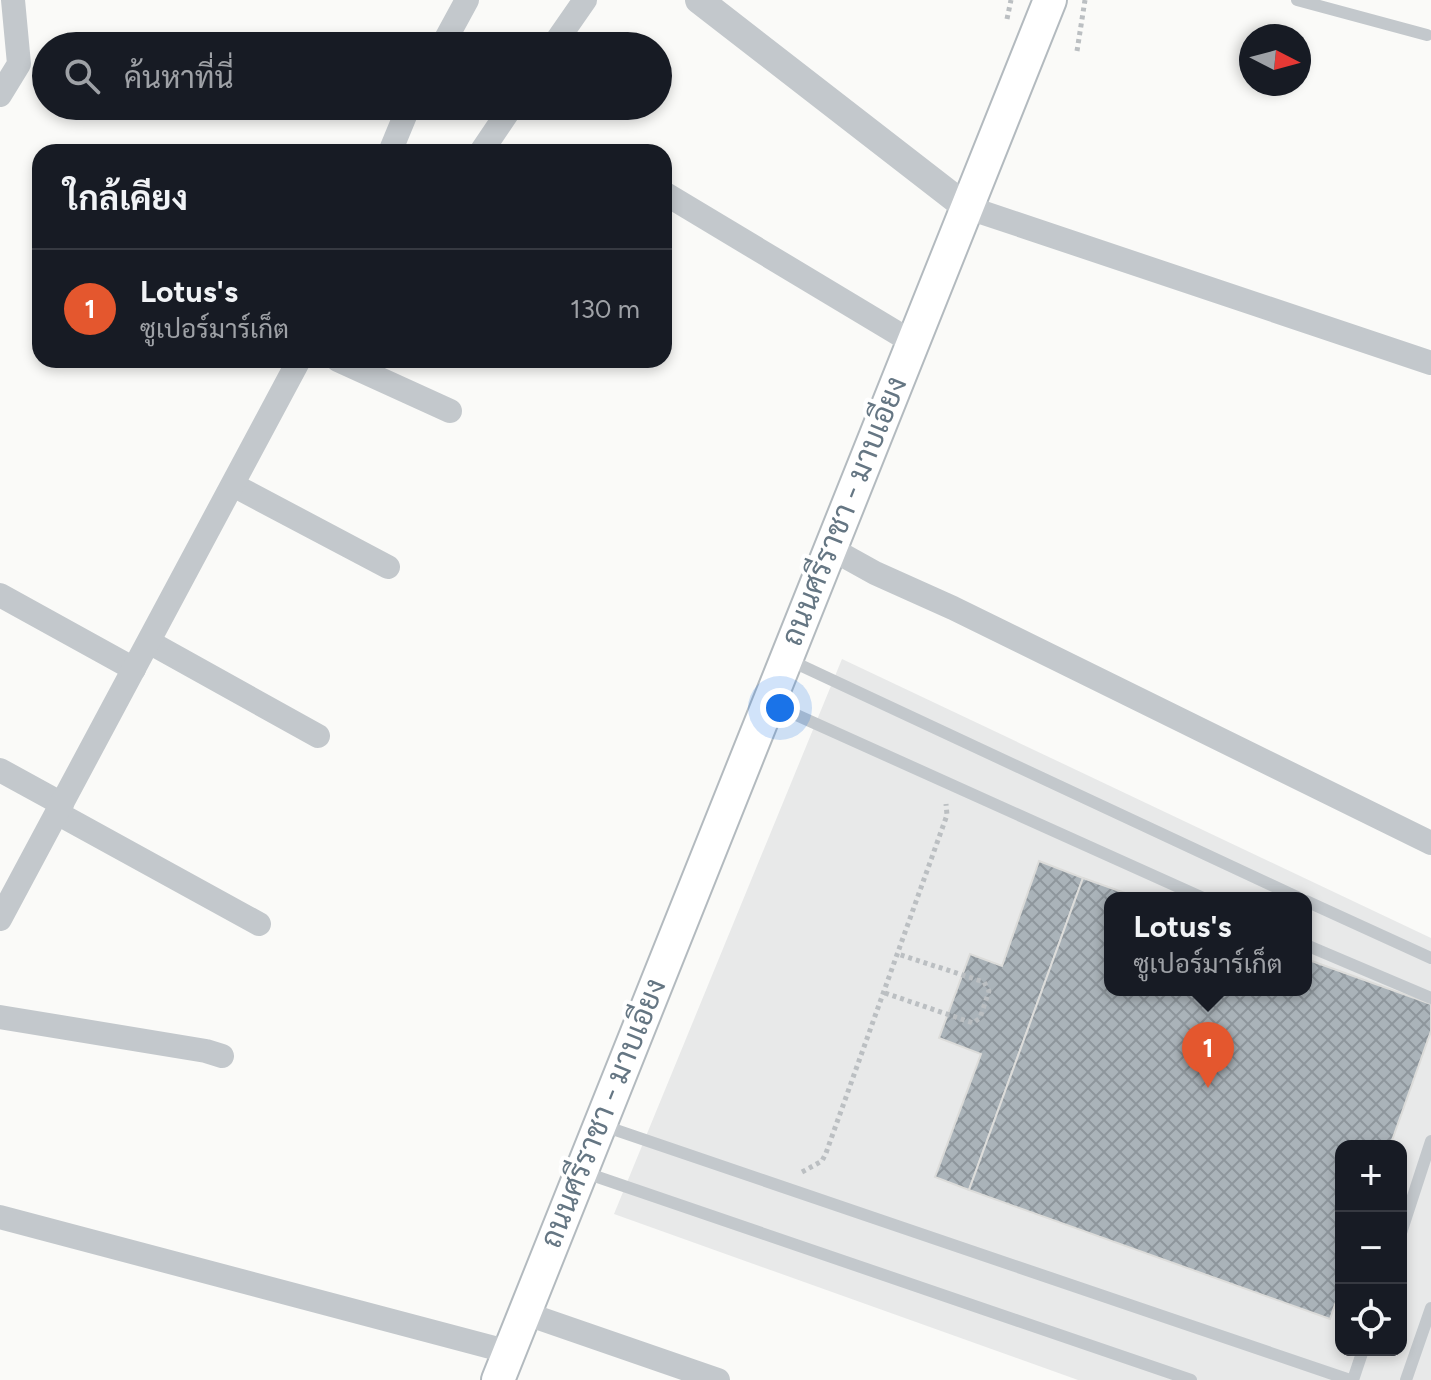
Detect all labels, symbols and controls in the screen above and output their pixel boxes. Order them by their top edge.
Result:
north arrow [1239,24,1311,96]
search box [32,32,672,120]
icon: search [60,54,104,98]
text: ค้นหาที่นี่ [124,59,234,96]
text: ใกล้เคียง [64,178,188,219]
text: Lotus's [140,273,238,310]
text: 1 [85,293,95,325]
text: 130 m [570,293,640,325]
text: ซูเปอร์มาร์เก็ต [140,313,289,345]
street label: ถนนศรีราชา - มาบเอียง [773,371,915,651]
your location [760,688,800,728]
popup [1104,892,1312,996]
text: Lotus's [1134,908,1231,945]
text: ซูเปอร์มาร์เก็ต [1134,948,1282,980]
street label: ถนนศรีราชา - มาบเอียง [532,973,674,1253]
pin: 1 [1182,1022,1234,1088]
map controls [1335,1140,1407,1356]
button: + [1335,1140,1407,1212]
button: − [1335,1212,1407,1284]
button: locate [1335,1284,1407,1356]

